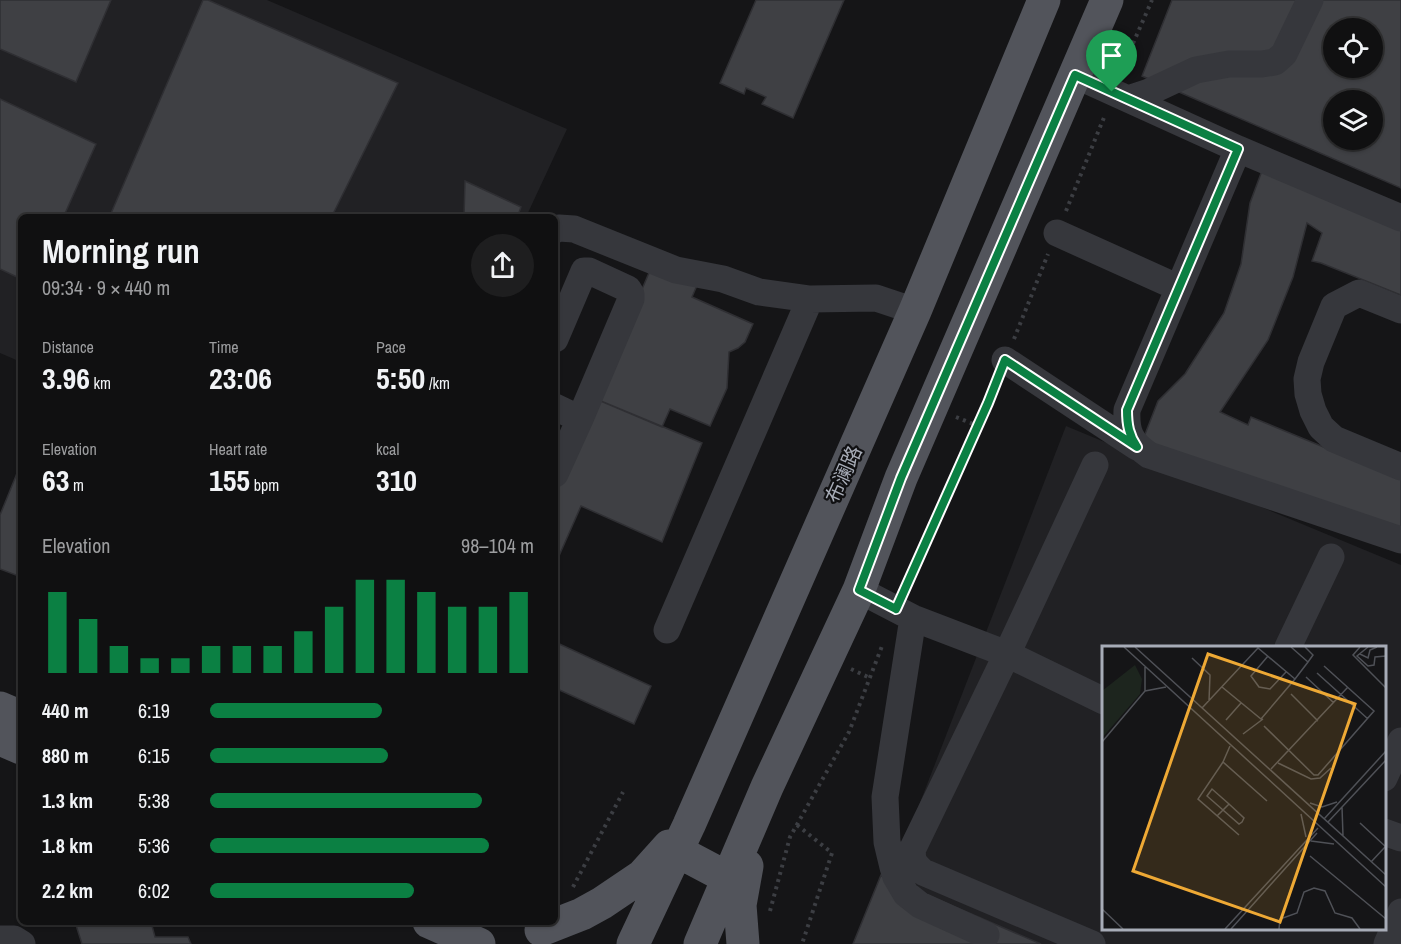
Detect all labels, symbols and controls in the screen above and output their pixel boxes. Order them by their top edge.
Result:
map controls [1323,18,1383,150]
button: locate [1323,18,1383,78]
pin [1086,30,1137,92]
icon: arrive [1095,39,1128,72]
button: layers [1323,90,1383,150]
text: Morning run [42,229,200,273]
button: share [471,234,534,297]
text: 09:34 · 9 × 440 m [42,274,170,301]
text: Distance [42,336,94,358]
text: Time [209,336,239,358]
text: Pace [376,336,406,358]
text: 3.96 [42,358,90,398]
text: 23:06 [209,358,272,398]
text: 5:50 [376,358,425,398]
text: km [90,372,111,394]
text: /km [425,372,450,394]
text: Elevation [42,438,97,460]
text: Heart rate [209,438,267,460]
text: kcal [376,438,399,460]
street label: 布澜路 [818,441,868,507]
text: 63 [42,460,69,500]
text: 155 [209,460,250,500]
text: 310 [376,460,417,500]
text: m [69,474,84,496]
text: bpm [250,474,279,496]
text: Elevation [42,532,110,559]
text: 98–104 m [461,532,534,559]
inset map [1102,646,1386,929]
text: 440 m [42,697,89,724]
text: 6:19 [138,697,170,724]
text: 880 m [42,742,89,769]
text: 6:15 [138,742,170,769]
text: 1.3 km [42,787,93,814]
text: 5:38 [138,787,170,814]
text: 1.8 km [42,832,93,859]
text: 5:36 [138,832,170,859]
text: 2.2 km [42,877,93,904]
text: 6:02 [138,877,170,904]

